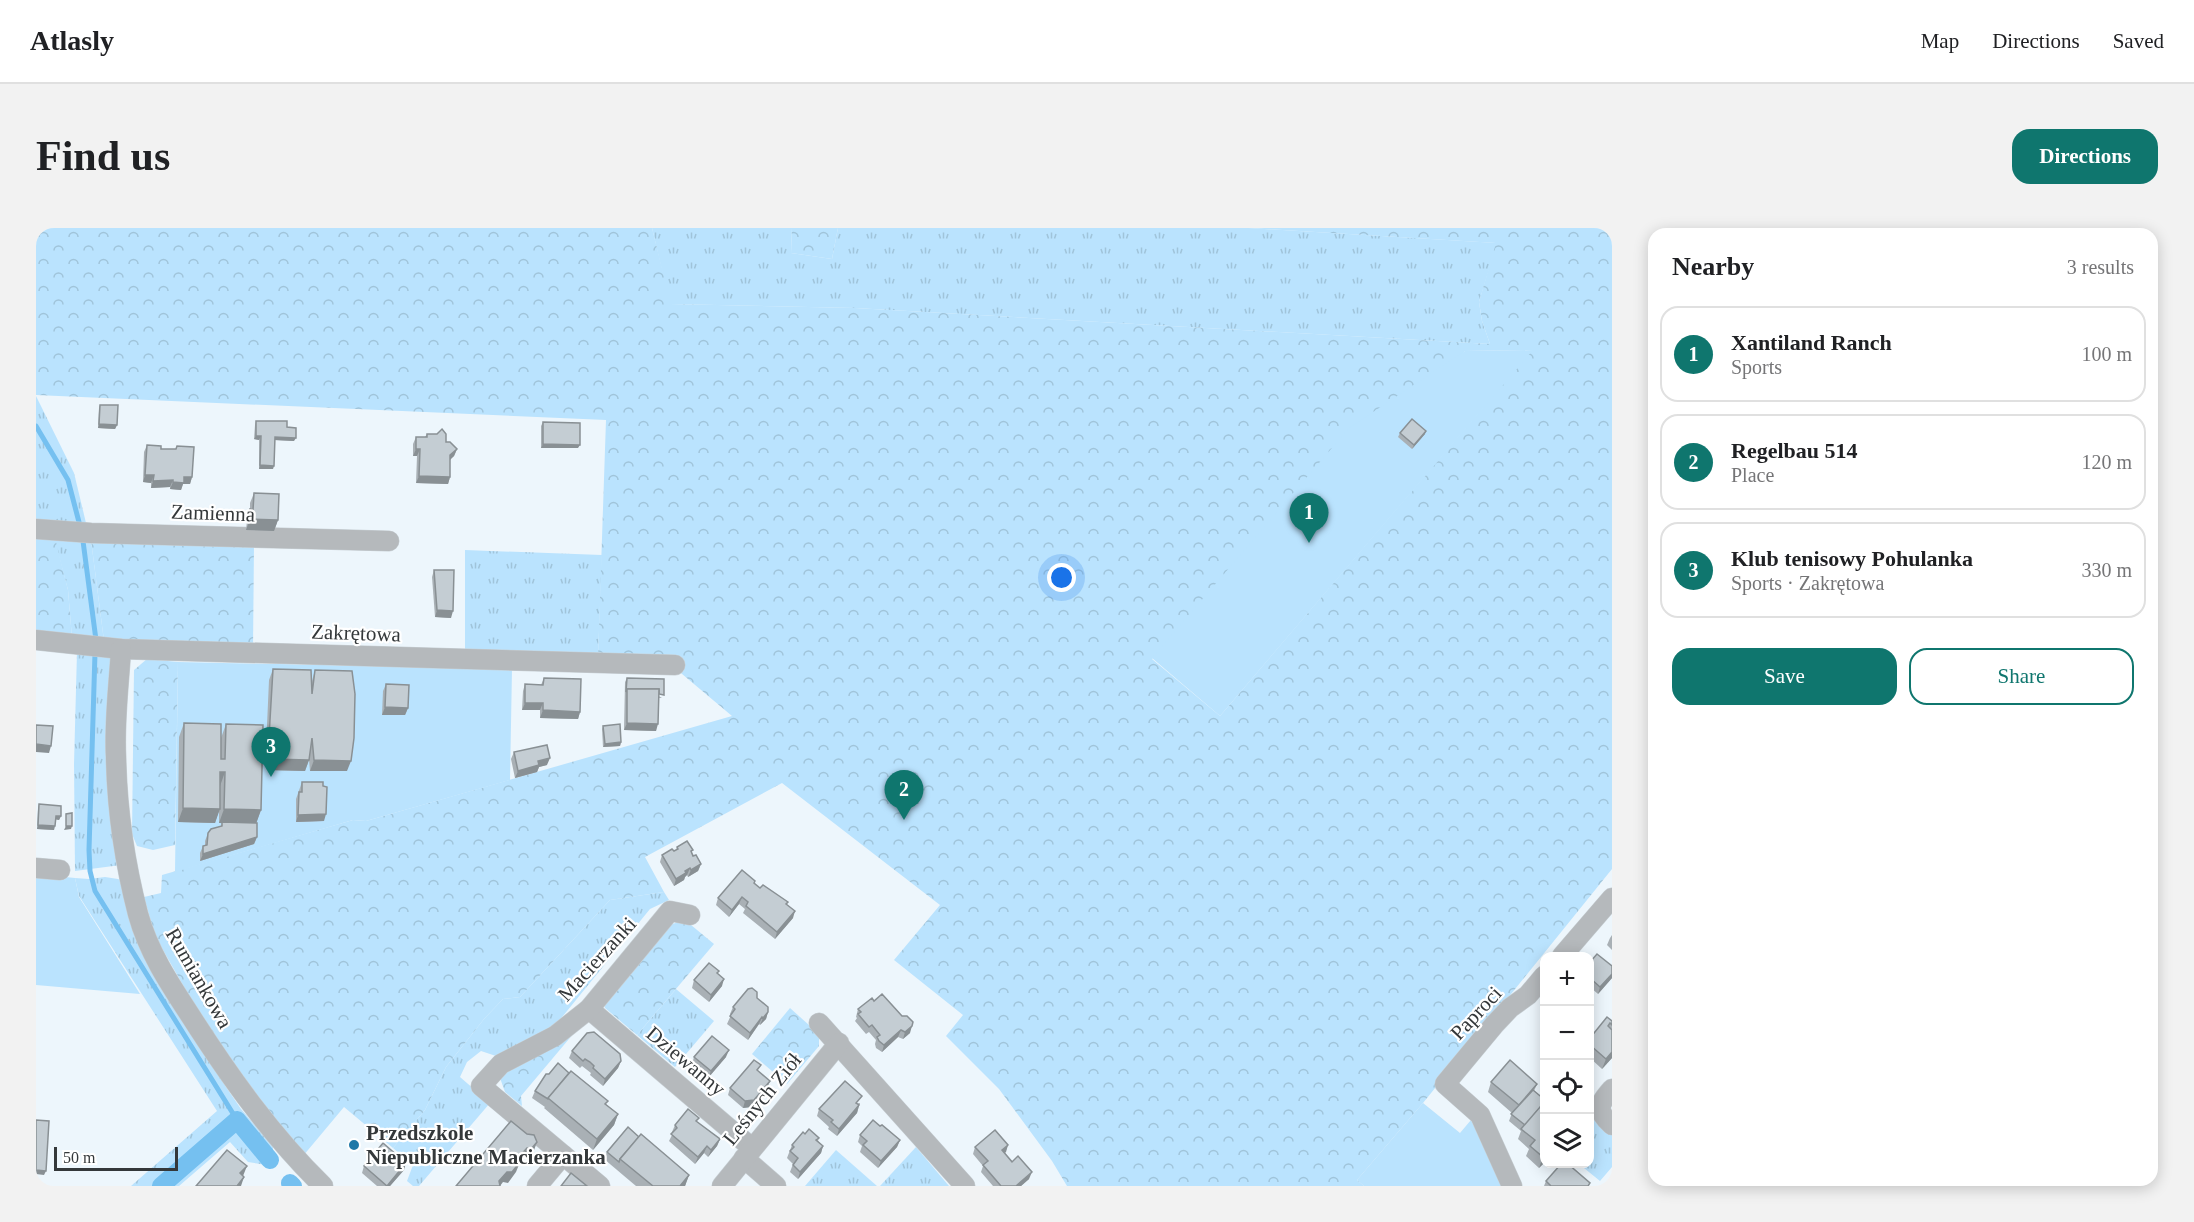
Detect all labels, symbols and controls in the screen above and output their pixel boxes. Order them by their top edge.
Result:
text: Atlasly [30,25,114,56]
text: Map [1921,29,1959,53]
text: Directions [1992,29,2080,53]
text: Saved [2113,29,2164,53]
button: Directions [2012,129,2158,184]
text: Find us [36,133,170,179]
text: Nearby [1672,252,1754,281]
text: 3 results [2067,256,2134,278]
text: Xantiland Ranch [1731,330,1892,355]
text: 1 [1689,343,1699,365]
text: 100 m [2081,343,2132,365]
text: Sports [1731,356,1782,378]
text: Regelbau 514 [1731,438,1858,463]
text: 2 [1689,451,1699,473]
text: 120 m [2081,451,2132,473]
text: Place [1731,464,1774,486]
pin: 1 [1290,494,1328,543]
street label: Zamienna [171,500,256,526]
text: Klub tenisowy Pohulanka [1731,546,1973,571]
text: 3 [1689,559,1699,581]
text: 330 m [2081,559,2132,581]
your location [1047,563,1076,592]
text: Sports · Zakrętowa [1731,572,1884,594]
street label: Zakrętowa [311,619,402,647]
button: Save [1672,648,1897,705]
button: Share [1909,648,2134,705]
pin: 3 [252,728,290,777]
pin: 2 [884,770,924,820]
street label: Macierzanki [553,912,641,1006]
street label: Rumiankowa [161,924,238,1033]
map controls [1540,952,1594,1168]
button: + [1540,952,1594,1006]
street label: Paproci [1445,981,1507,1045]
button: − [1540,1006,1594,1060]
street label: Dziewanny [642,1021,731,1101]
street label: Leśnych Ziół [718,1048,806,1150]
button: locate [1540,1060,1594,1114]
button: layers [1540,1114,1594,1168]
place label: Przedszkole Niepubliczne Macierzanka [366,1121,606,1169]
marker: Przedszkole Niepubliczne Macierzanka [347,1138,361,1152]
scale bar [54,1144,178,1172]
text: 50 m [63,1149,95,1166]

